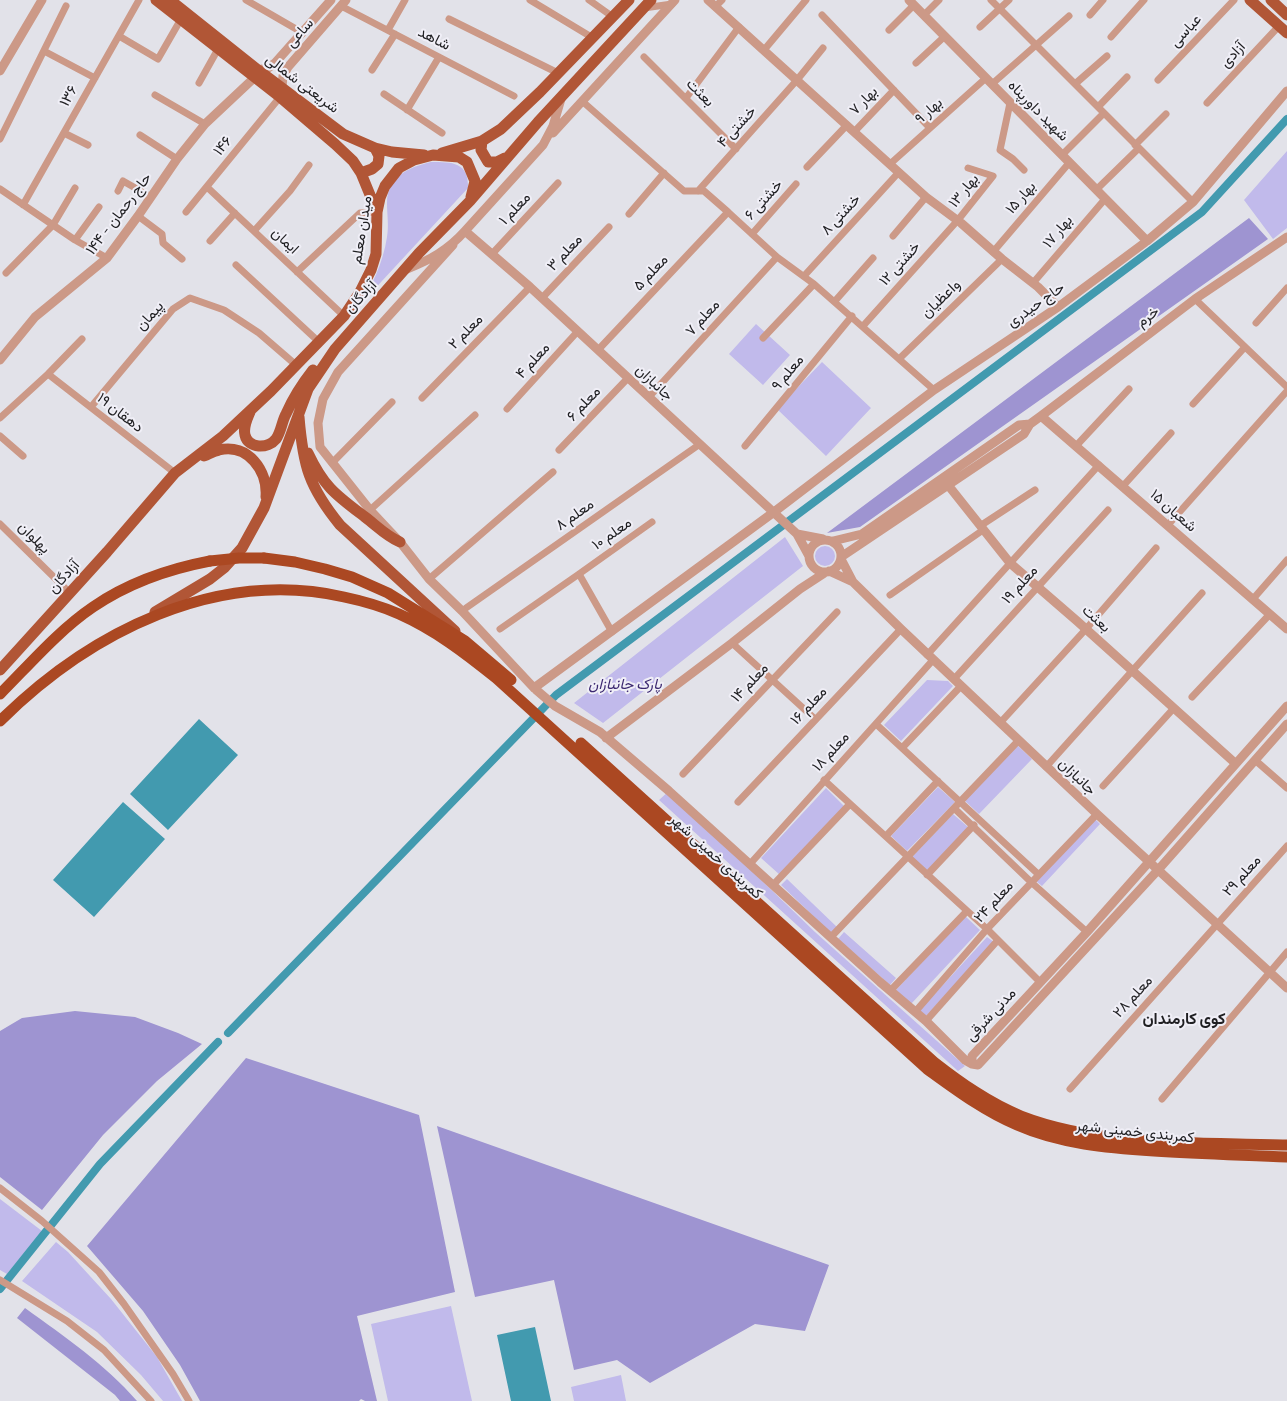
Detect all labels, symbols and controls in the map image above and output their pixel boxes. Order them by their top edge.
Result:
street label: عباسی [1166,11,1206,51]
street label: ساعی [282,15,318,51]
street label: شاهد [415,23,453,55]
street label: آزادی [1217,38,1249,72]
street label: شریعتی شمالی [262,51,342,117]
street label: بعثت [682,75,718,111]
street label: شهید داورپناه [1004,77,1072,145]
street label: ۱۳۶ [56,82,82,110]
street label: بهار ۷ [846,83,882,119]
street label: بهار ۹ [911,94,947,128]
street label: خشتی ۴ [714,103,760,151]
street label: ۱۴۶ [210,132,236,160]
street label: حاج رحمان - ۱۴۴ [82,169,156,259]
street label: بهار ۱۳ [945,171,983,211]
street label: خشتی ۶ [741,176,787,224]
street label: بهار ۱۵ [1002,178,1040,218]
street label: معلم ۱ [495,189,535,229]
street label: خشتی ۸ [817,191,865,239]
street label: میدان معلم [348,195,376,265]
street label: بهار ۱۷ [1039,212,1077,252]
street label: ایمان [268,224,302,258]
street label: معلم ۳ [544,231,586,275]
street label: خشتی ۱۲ [876,238,924,290]
street label: معلم ۵ [630,251,672,295]
street label: واعظیان [918,276,964,322]
street label: آزادگان [341,277,381,317]
street label: حاج حیدری [1004,279,1068,331]
street label: معلم ۷ [682,296,724,340]
street label: پیمان [132,298,168,334]
street label: خرم [1133,303,1163,331]
street label: معلم ۲ [445,311,487,353]
street label: معلم ۴ [512,339,554,383]
street label: معلم ۹ [768,351,808,395]
street label: جانبازان [631,361,677,405]
street label: معلم ۶ [563,383,605,425]
street label: دهقان ۱۹ [93,389,147,437]
street label: ۱۵ شعبان [1146,486,1200,536]
street label: معلم ۸ [552,495,598,535]
street label: معلم ۱۰ [589,514,635,554]
street label: پهلوان [14,518,54,558]
street label: آزادگان [44,557,84,597]
street label: معلم ۱۹ [998,562,1042,608]
street label: بعثت [1078,601,1114,637]
street label: معلم ۱۴ [727,660,773,706]
park label: پارک جانبازان [588,676,662,694]
street label: معلم ۱۶ [787,683,831,729]
street label: معلم ۱۸ [809,729,853,775]
street label: جانبازان [1055,755,1099,799]
street label: کمربندی خمینی شهر [666,811,766,903]
street label: معلم ۲۹ [1219,852,1265,900]
street label: معلم ۲۴ [970,877,1018,927]
street label: معلم ۲۸ [1109,972,1157,1022]
street label: مدنی شرقی [962,985,1020,1045]
district label: کوی کارمندان [1142,1010,1226,1030]
street label: کمربندی خمینی شهر [1075,1117,1195,1147]

